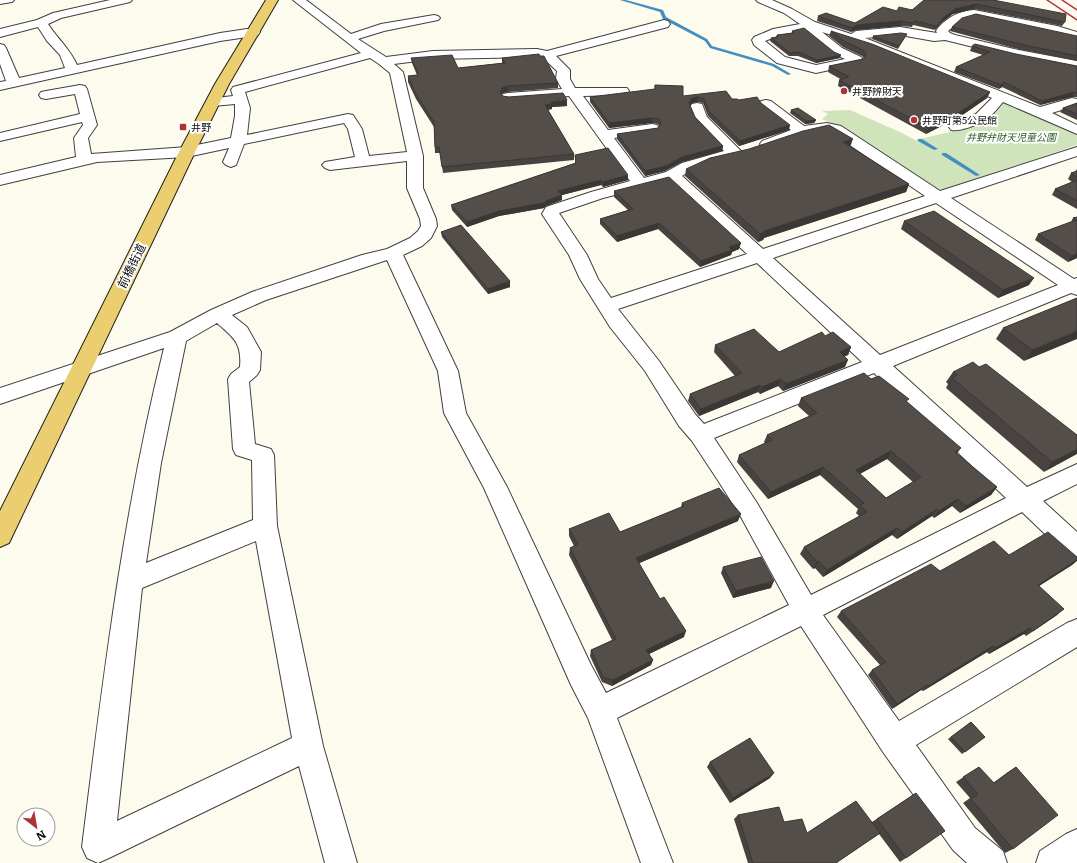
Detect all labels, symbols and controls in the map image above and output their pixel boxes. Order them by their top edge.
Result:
place label: 井野辨財天 [852,83,902,98]
marker: 井野辨財天 [839,86,849,96]
place label: 井野町第5公民館 [922,112,997,127]
marker: 井野町第5公民館 [909,115,919,125]
place label: 井野 [191,119,211,134]
marker: 井野 [178,122,188,132]
park label: 井野弁財天児童公園 [966,129,1058,144]
street label: 前橋街道 [112,240,150,291]
north arrow [16,807,56,847]
text: N [34,827,50,846]

